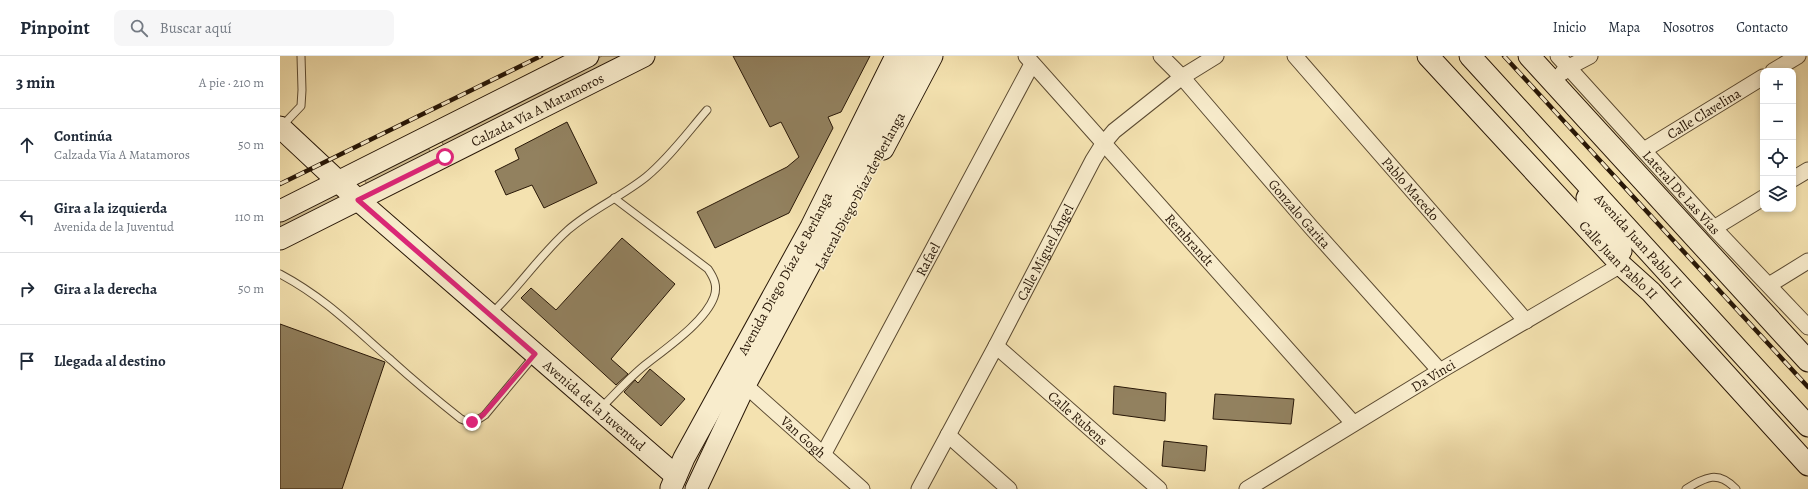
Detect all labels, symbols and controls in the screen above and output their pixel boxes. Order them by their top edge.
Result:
search box [114,10,394,46]
text: Pinpoint [20,15,90,41]
icon: search [128,17,150,39]
text: Buscar aquí [160,18,232,38]
text: Inicio [1553,18,1586,37]
text: Mapa [1608,18,1640,37]
text: Nosotros [1662,18,1714,37]
text: Contacto [1736,18,1788,37]
street label: Calzada Vía A Matamoros [468,68,607,151]
map controls [1760,68,1796,212]
button: + [1760,68,1796,104]
text: 3 min [16,71,55,94]
text: A pie · 210 m [199,74,264,91]
street label: Calle Clavelina [1663,83,1745,143]
button: − [1760,104,1796,140]
street label: Lateral Diego Díaz de Berlanga [810,108,910,273]
text: Continúa [54,126,112,146]
icon: ahead [16,134,38,156]
text: 50 m [238,136,264,153]
button: locate [1760,140,1796,176]
text: Calzada Vía A Matamoros [54,146,190,163]
street label: Lateral De Las Vías [1638,146,1725,239]
route start [436,148,454,166]
street label: Pablo Macedo [1378,153,1444,225]
street label: Gonzalo Garita [1264,175,1335,253]
button: layers [1760,176,1796,212]
street label: Avenida Diego Díaz de Berlanga [733,188,837,359]
street label: Avenida Juan Pablo II [1590,188,1687,292]
text: Gira a la izquierda [54,198,167,218]
street label: Calle Miguel Ángel [1012,200,1078,304]
icon: left [16,206,38,228]
text: 110 m [235,208,264,225]
street label: Rembrandt [1161,209,1219,270]
street label: Calle Juan Pablo II [1575,216,1662,303]
text: Avenida de la Juventud [54,218,174,235]
street label: Rafael [911,239,945,279]
icon: right [16,278,38,300]
text: Gira a la derecha [54,279,157,299]
text: 50 m [238,280,264,297]
icon: arrive [16,350,38,372]
text: Llegada al destino [54,351,166,371]
street label: Avenida de la Juventud [539,355,650,455]
street label: Da Vinci [1407,355,1459,396]
street label: Calle Rubens [1044,386,1112,449]
street label: Van Gogh [776,411,831,463]
route end [463,413,481,431]

